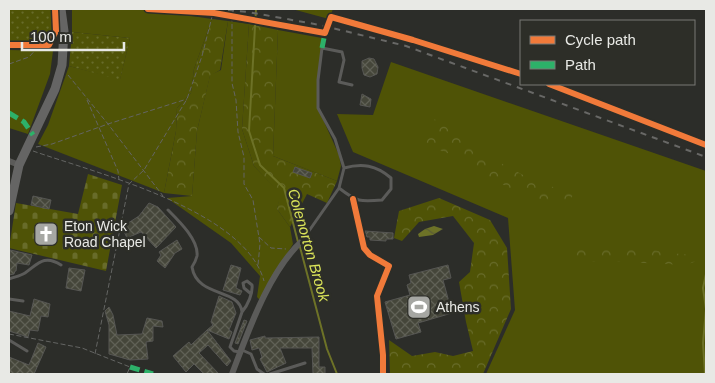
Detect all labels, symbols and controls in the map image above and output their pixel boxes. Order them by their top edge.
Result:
scale bar [22,20,125,52]
legend [520,20,695,85]
text: 100 m [30,28,72,45]
text: Cycle path [565,31,636,48]
text: Path [565,56,596,73]
water label: Colenorton Brook [285,187,334,305]
place label: Eton Wick Road Chapel [64,218,146,250]
church icon: Eton Wick Road Chapel [33,221,59,247]
sports icon: Athens [406,294,432,320]
place label: Athens [436,299,480,315]

